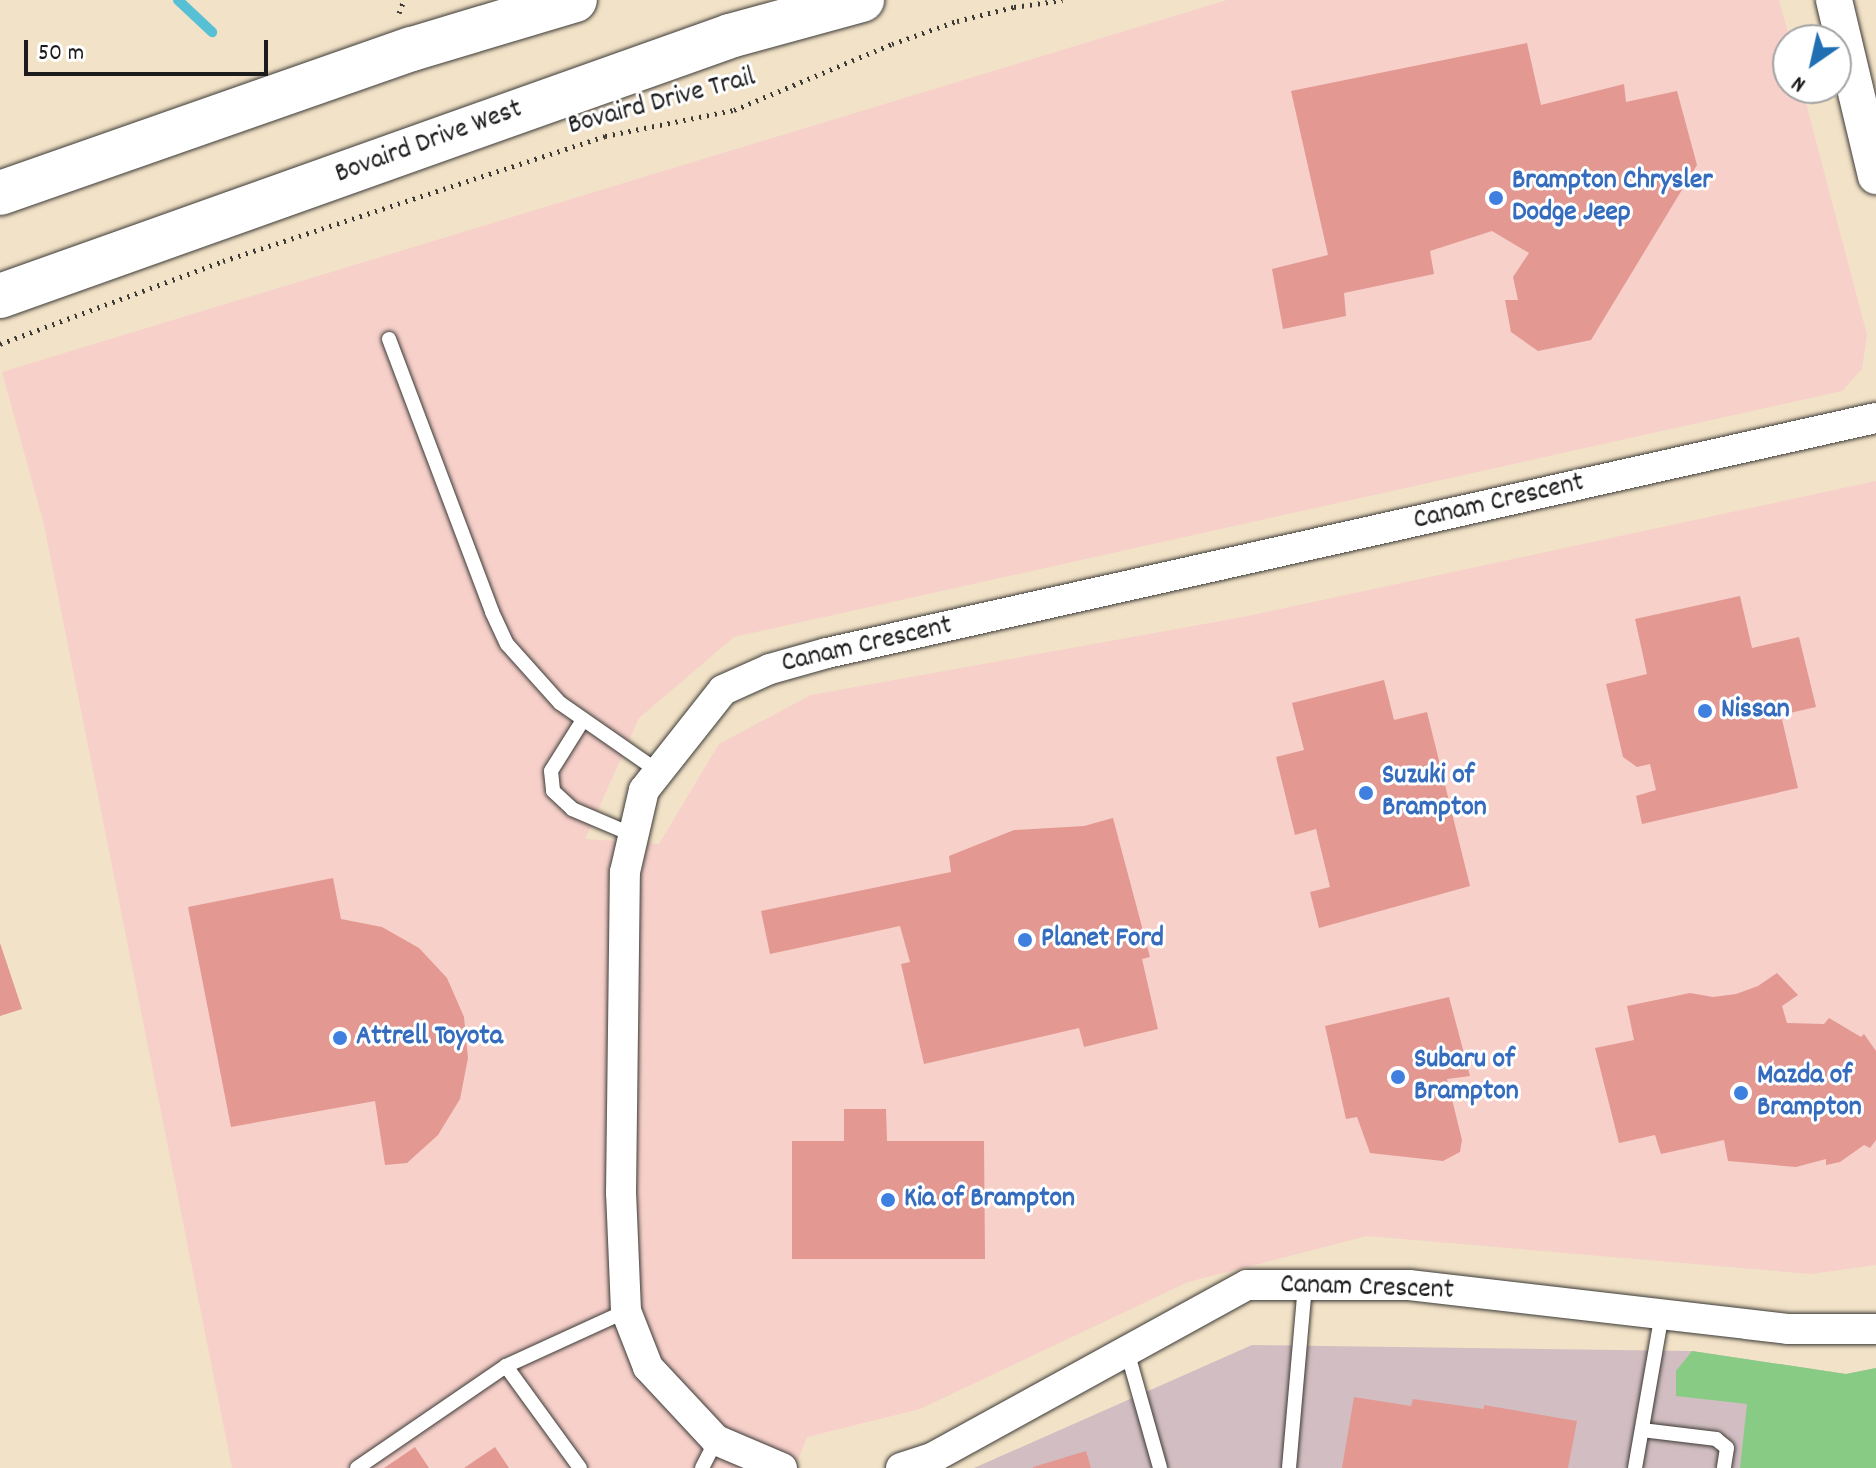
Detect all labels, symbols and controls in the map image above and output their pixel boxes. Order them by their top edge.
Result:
scale bar [28,24,272,74]
north arrow [1772,24,1852,104]
text: 50 m [38,37,84,71]
street label: Bovaird Drive Trail [565,62,759,144]
text: N [1786,67,1813,99]
street label: Bovaird Drive West [331,94,527,192]
place label: Brampton Chrysler Dodge Jeep [1512,165,1713,231]
marker: Brampton Chrysler Dodge Jeep [1487,189,1505,207]
street label: Canam Crescent [1411,467,1587,539]
street label: Canam Crescent [779,610,955,682]
place label: Nissan [1721,694,1790,728]
marker: Nissan [1696,702,1714,720]
place label: Suzuki of Brampton [1382,760,1487,826]
marker: Suzuki of Brampton [1357,784,1375,802]
place label: Planet Ford [1041,923,1164,957]
marker: Planet Ford [1016,931,1034,949]
place label: Attrell Toyota [356,1021,503,1055]
marker: Attrell Toyota [331,1029,349,1047]
place label: Subaru of Brampton [1414,1044,1519,1110]
place label: Mazda of Brampton [1757,1060,1862,1126]
marker: Subaru of Brampton [1389,1068,1407,1086]
marker: Mazda of Brampton [1732,1084,1750,1102]
place label: Kia of Brampton [904,1183,1075,1217]
marker: Kia of Brampton [879,1191,897,1209]
street label: Canam Crescent [1280,1269,1454,1309]

